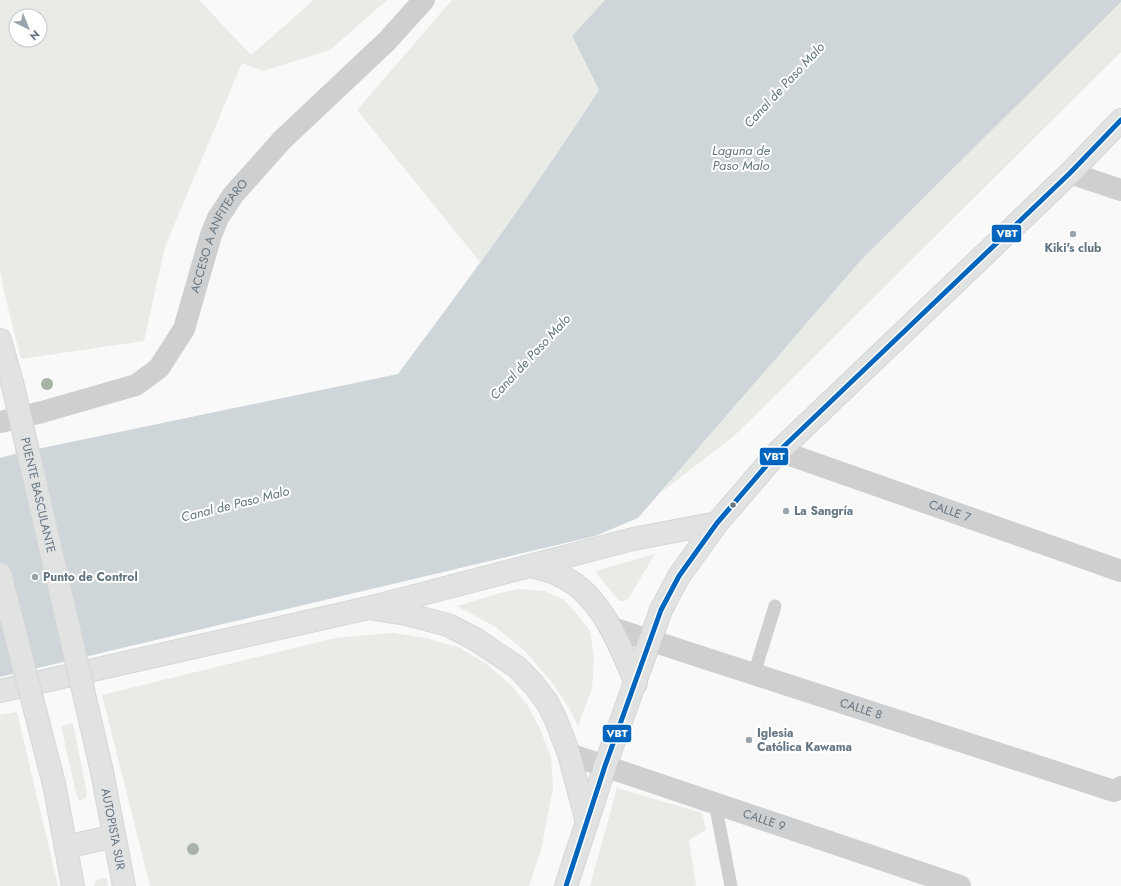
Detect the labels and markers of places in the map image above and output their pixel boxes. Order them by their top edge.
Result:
marker: Kiki's club [1068,229,1078,239]
place label: Kiki's club [1045,239,1102,257]
unlabelled marker [728,500,738,510]
place label: La Sangría [794,502,853,520]
marker: La Sangría [781,506,791,516]
place label: Punto de Control [43,568,138,586]
marker: Punto de Control [30,572,40,582]
place label: Iglesia Católica Kawama [757,724,852,756]
marker: Iglesia Católica Kawama [744,735,754,745]

